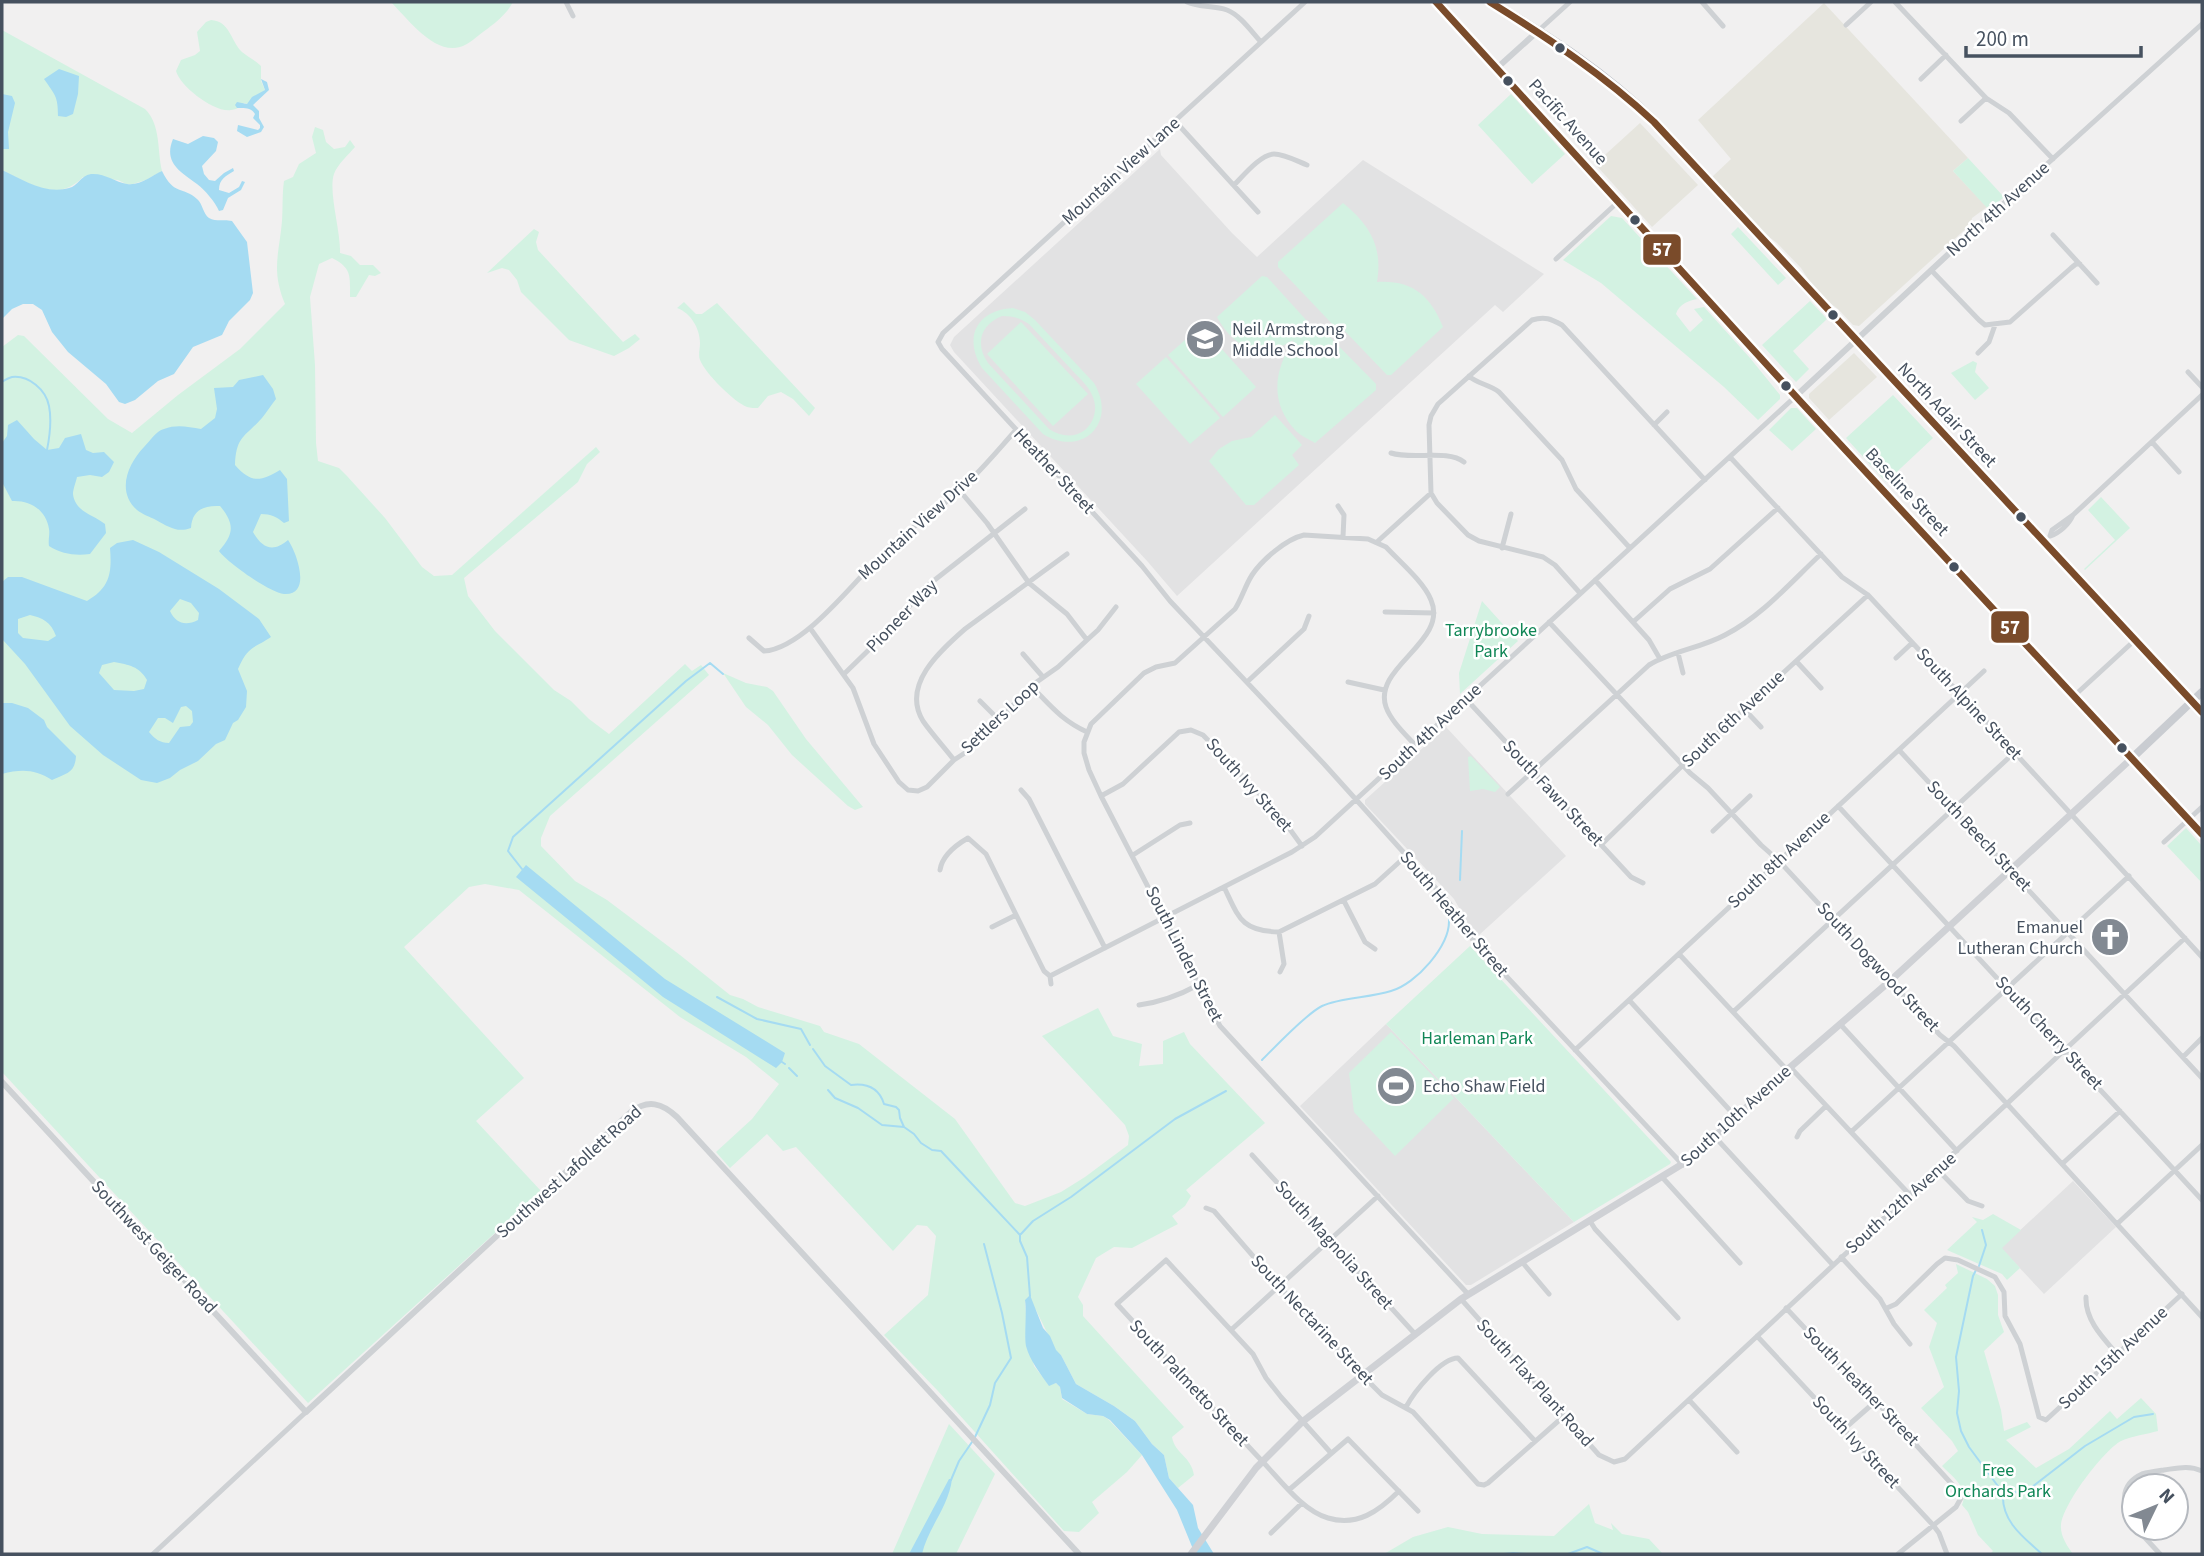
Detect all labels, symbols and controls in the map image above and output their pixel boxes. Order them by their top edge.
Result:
scale bar [1966,14,2141,58]
text: 200 m [1976,24,2029,54]
unlabelled marker [1553,41,1567,55]
street label: Pacific Avenue [1523,73,1613,171]
unlabelled marker [1501,74,1515,88]
street label: Mountain View Lane [1057,111,1186,231]
street label: North 4th Avenue [1941,156,2055,262]
unlabelled marker [1628,213,1642,227]
line badge: 57 [1642,233,1682,266]
text: 57 [1652,237,1672,264]
unlabelled marker [1826,308,1840,322]
place label: Neil Armstrong Middle School [1232,317,1344,363]
school or university icon: Neil Armstrong Middle School [1184,318,1226,360]
street label: North Adair Street [1892,357,2002,473]
unlabelled marker [1779,379,1793,393]
street label: Heather Street [1008,423,1100,519]
street label: Baseline Street [1859,442,1955,542]
street label: Mountain View Drive [853,464,983,586]
unlabelled marker [2014,510,2028,524]
unlabelled marker [1947,560,1961,574]
street label: Pioneer Way [861,573,944,658]
line badge: 57 [1990,610,2030,644]
text: 57 [2000,615,2020,642]
park label: Tarrybrooke Park [1445,618,1537,664]
street label: South Alpine Street [1910,642,2028,766]
street label: South 6th Avenue [1676,665,1790,773]
street label: Settlers Loop [955,674,1045,760]
street label: South 4th Avenue [1373,678,1487,786]
street label: South Ivy Street [1200,732,1298,838]
street label: South Fawn Street [1497,734,1609,852]
unlabelled marker [2115,741,2129,755]
street label: South Beech Street [1921,775,2037,897]
street label: South 8th Avenue [1722,806,1836,914]
street label: South Heather Street [1394,846,1514,982]
street label: South Linden Street [1139,882,1229,1026]
street label: South Dogwood Street [1811,896,1945,1038]
place label: Emanuel Lutheran Church [1958,915,2083,961]
church icon: Emanuel Lutheran Church [2089,916,2131,958]
street label: South Cherry Street [1989,970,2109,1096]
park label: Harleman Park [1421,1026,1533,1051]
street label: South 10th Avenue [1675,1059,1797,1173]
sports icon: Echo Shaw Field [1375,1065,1417,1107]
place label: Echo Shaw Field [1423,1074,1546,1099]
street label: Southwest Lafollett Road [491,1100,647,1244]
street label: South 12th Avenue [1840,1146,1962,1260]
street label: Southwest Geiger Road [85,1175,223,1319]
street label: South Magnolia Street [1269,1175,1399,1315]
street label: South Nectarine Street [1245,1249,1379,1391]
street label: South 15th Avenue [2053,1301,2173,1415]
street label: South Flax Plant Road [1471,1313,1599,1453]
street label: South Palmetto Street [1123,1314,1255,1452]
street label: South Heather Street [1797,1321,1925,1451]
street label: South Ivy Street [1806,1390,1906,1494]
park label: Free Orchards Park [1945,1458,2051,1504]
north arrow [2120,1472,2190,1542]
text: N [2152,1483,2181,1510]

